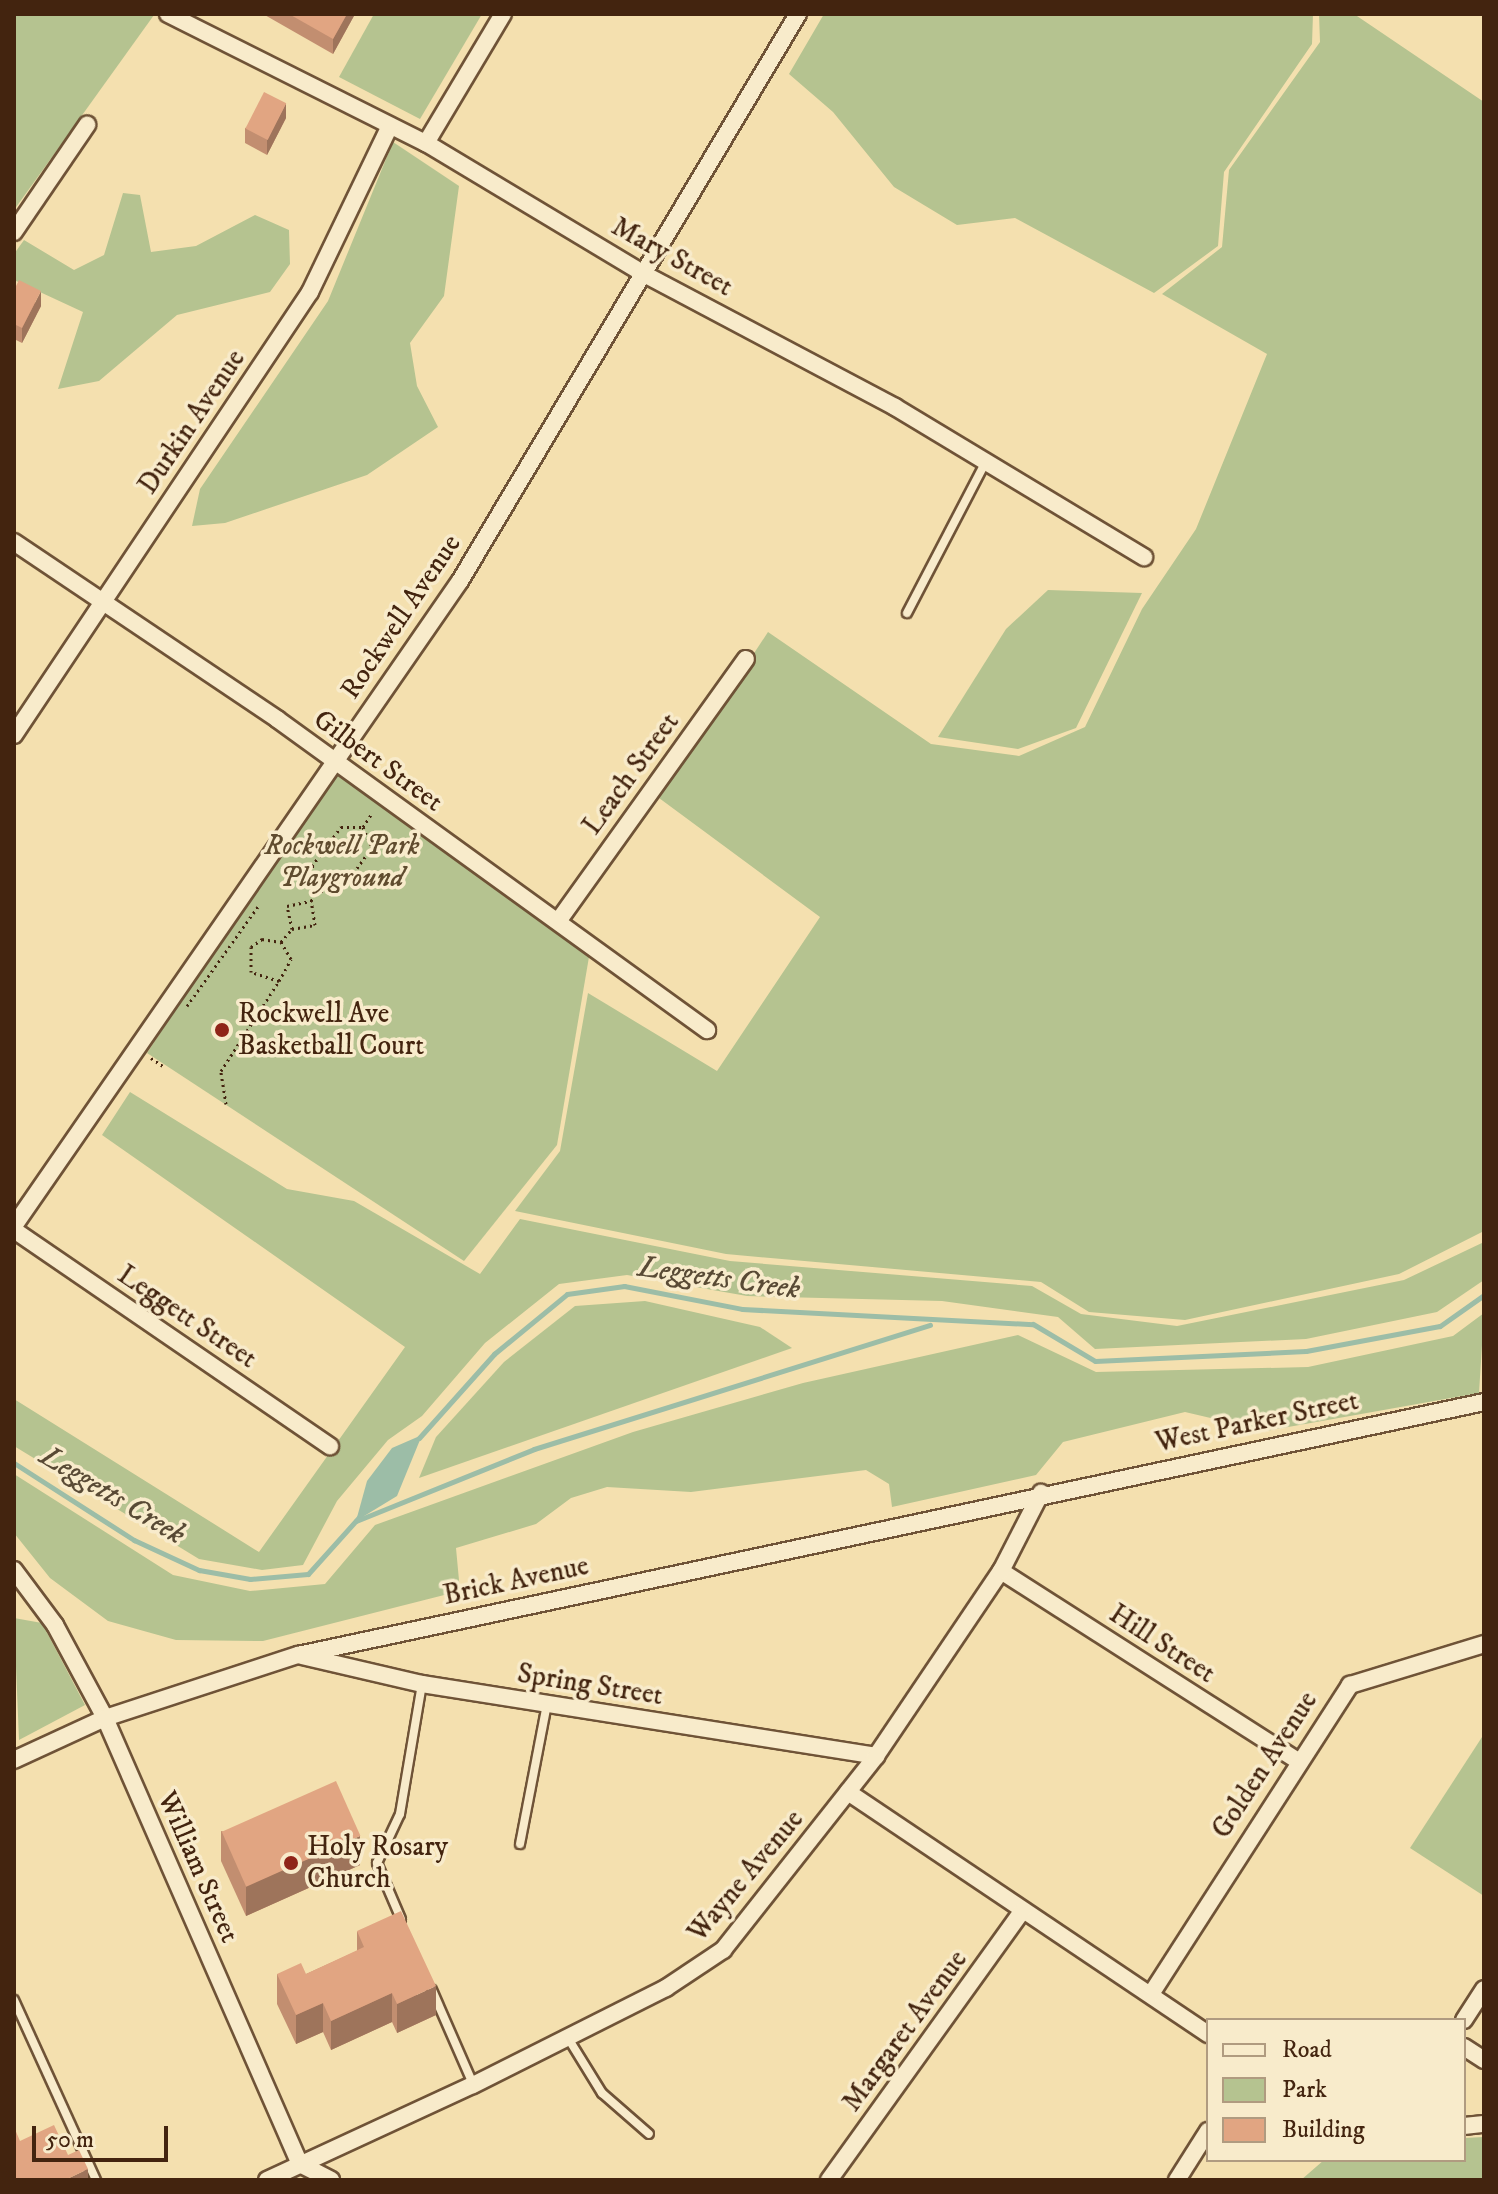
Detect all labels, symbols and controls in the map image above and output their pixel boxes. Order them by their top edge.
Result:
street label: Mary Street [606,210,738,304]
street label: Durkin Avenue [131,343,253,501]
street label: Rockwell Avenue [334,528,468,706]
street label: Gilbert Street [307,703,449,819]
street label: Leach Street [575,706,687,842]
park label: Rockwell Park Playground [264,829,420,895]
place label: Rockwell Ave Basketball Court [238,997,424,1063]
marker: Rockwell Ave Basketball Court [213,1021,231,1039]
water label: Leggetts Creek [636,1250,802,1308]
street label: Leggett Street [111,1258,263,1376]
street label: West Parker Street [1152,1384,1362,1460]
water label: Leggetts Creek [33,1439,191,1553]
street label: Brick Avenue [440,1549,592,1613]
street label: Hill Street [1103,1597,1221,1691]
street label: Spring Street [515,1657,665,1713]
street label: Golden Avenue [1205,1685,1325,1845]
street label: William Street [150,1786,246,1948]
street label: Wayne Avenue [681,1803,811,1949]
place label: Holy Rosary Church [307,1830,448,1896]
marker: Holy Rosary Church [282,1854,300,1872]
street label: Margaret Avenue [835,1944,975,2118]
legend [1206,2018,1466,2162]
text: Road [1282,2035,1332,2065]
text: Park [1282,2075,1327,2105]
scale bar [36,2110,172,2160]
text: Building [1282,2115,1365,2145]
text: 50 m [46,2125,94,2155]

